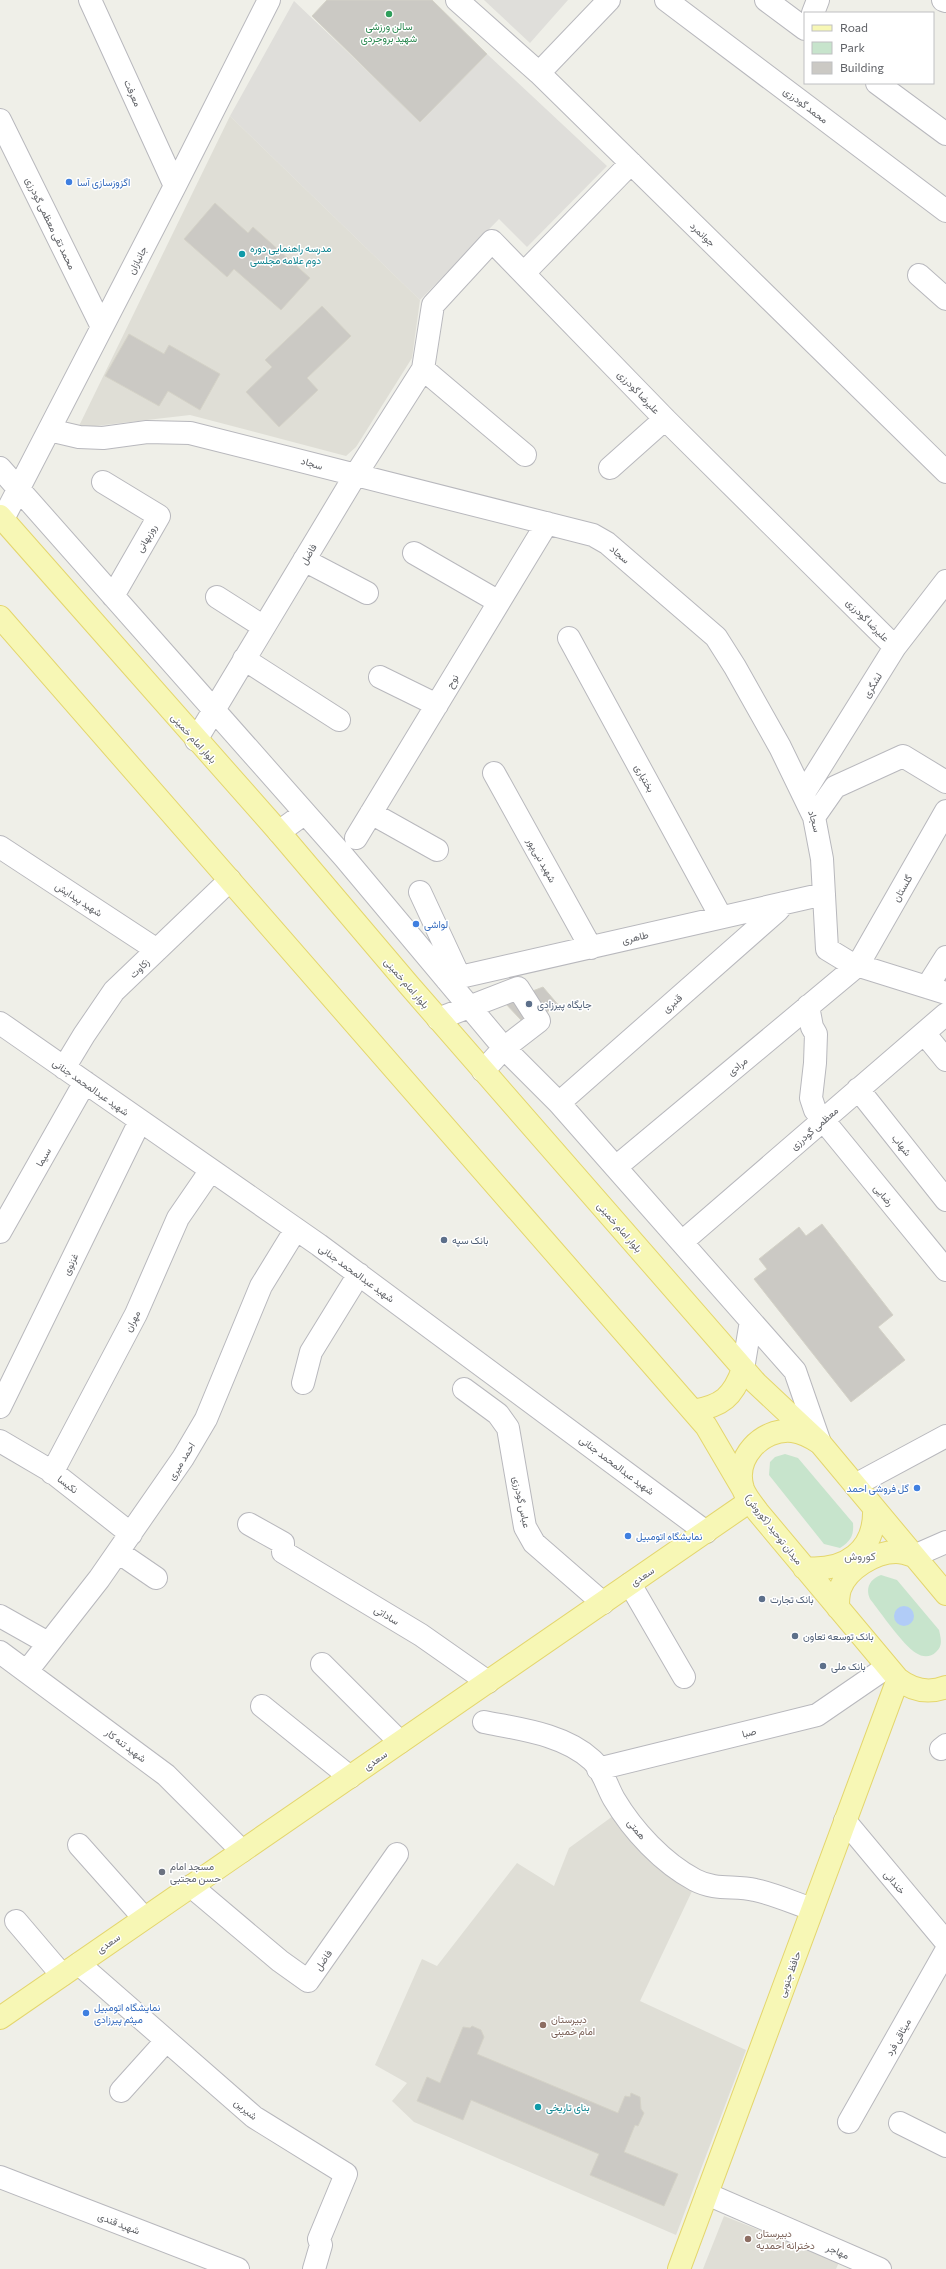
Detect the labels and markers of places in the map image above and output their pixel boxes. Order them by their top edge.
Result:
marker: سالن ورزشی شهید بروجردی [384,9,394,19]
place label: سالن ورزشی شهید بروجردی [361,20,417,45]
place label: اگزوزسازی آسا [77,176,130,189]
marker: اگزوزسازی آسا [64,177,74,187]
place label: مدرسه راهنمایی دوره دوم علامه مجلسی [250,242,331,267]
marker: مدرسه راهنمایی دوره دوم علامه مجلسی [237,249,247,259]
place label: لواشی [424,918,448,931]
marker: لواشی [411,919,421,929]
place label: جایگاه پیرزادی [537,998,592,1012]
marker: جایگاه پیرزادی [524,999,534,1009]
place label: بانک سپه [452,1234,489,1248]
marker: بانک سپه [439,1235,449,1245]
place label: گل فروشی احمد [847,1482,910,1495]
marker: گل فروشی احمد [912,1483,922,1493]
place label: نمایشگاه اتومبیل [636,1530,703,1543]
marker: نمایشگاه اتومبیل [623,1531,633,1541]
place label: بانک تجارت [770,1593,814,1606]
marker: بانک تجارت [757,1594,767,1604]
place label: بانک توسعه تعاون [803,1630,874,1643]
marker: بانک توسعه تعاون [790,1631,800,1641]
place label: بانک ملی [831,1660,866,1673]
marker: بانک ملی [818,1661,828,1671]
place label: مسجد امام حسن مجتبی [170,1860,221,1885]
marker: مسجد امام حسن مجتبی [157,1867,167,1877]
place label: نمایشگاه اتومبیل میثم پیرزادی [94,2001,161,2027]
marker: نمایشگاه اتومبیل میثم پیرزادی [81,2008,91,2018]
place label: دبیرستان امام خمینی [551,2013,595,2038]
marker: دبیرستان امام خمینی [538,2020,548,2030]
place label: بنای تاریخی [546,2101,590,2114]
marker: بنای تاریخی [533,2102,543,2112]
place label: دبیرستان دخترانه احمدیه [756,2227,815,2252]
marker: دبیرستان دخترانه احمدیه [743,2234,753,2244]

